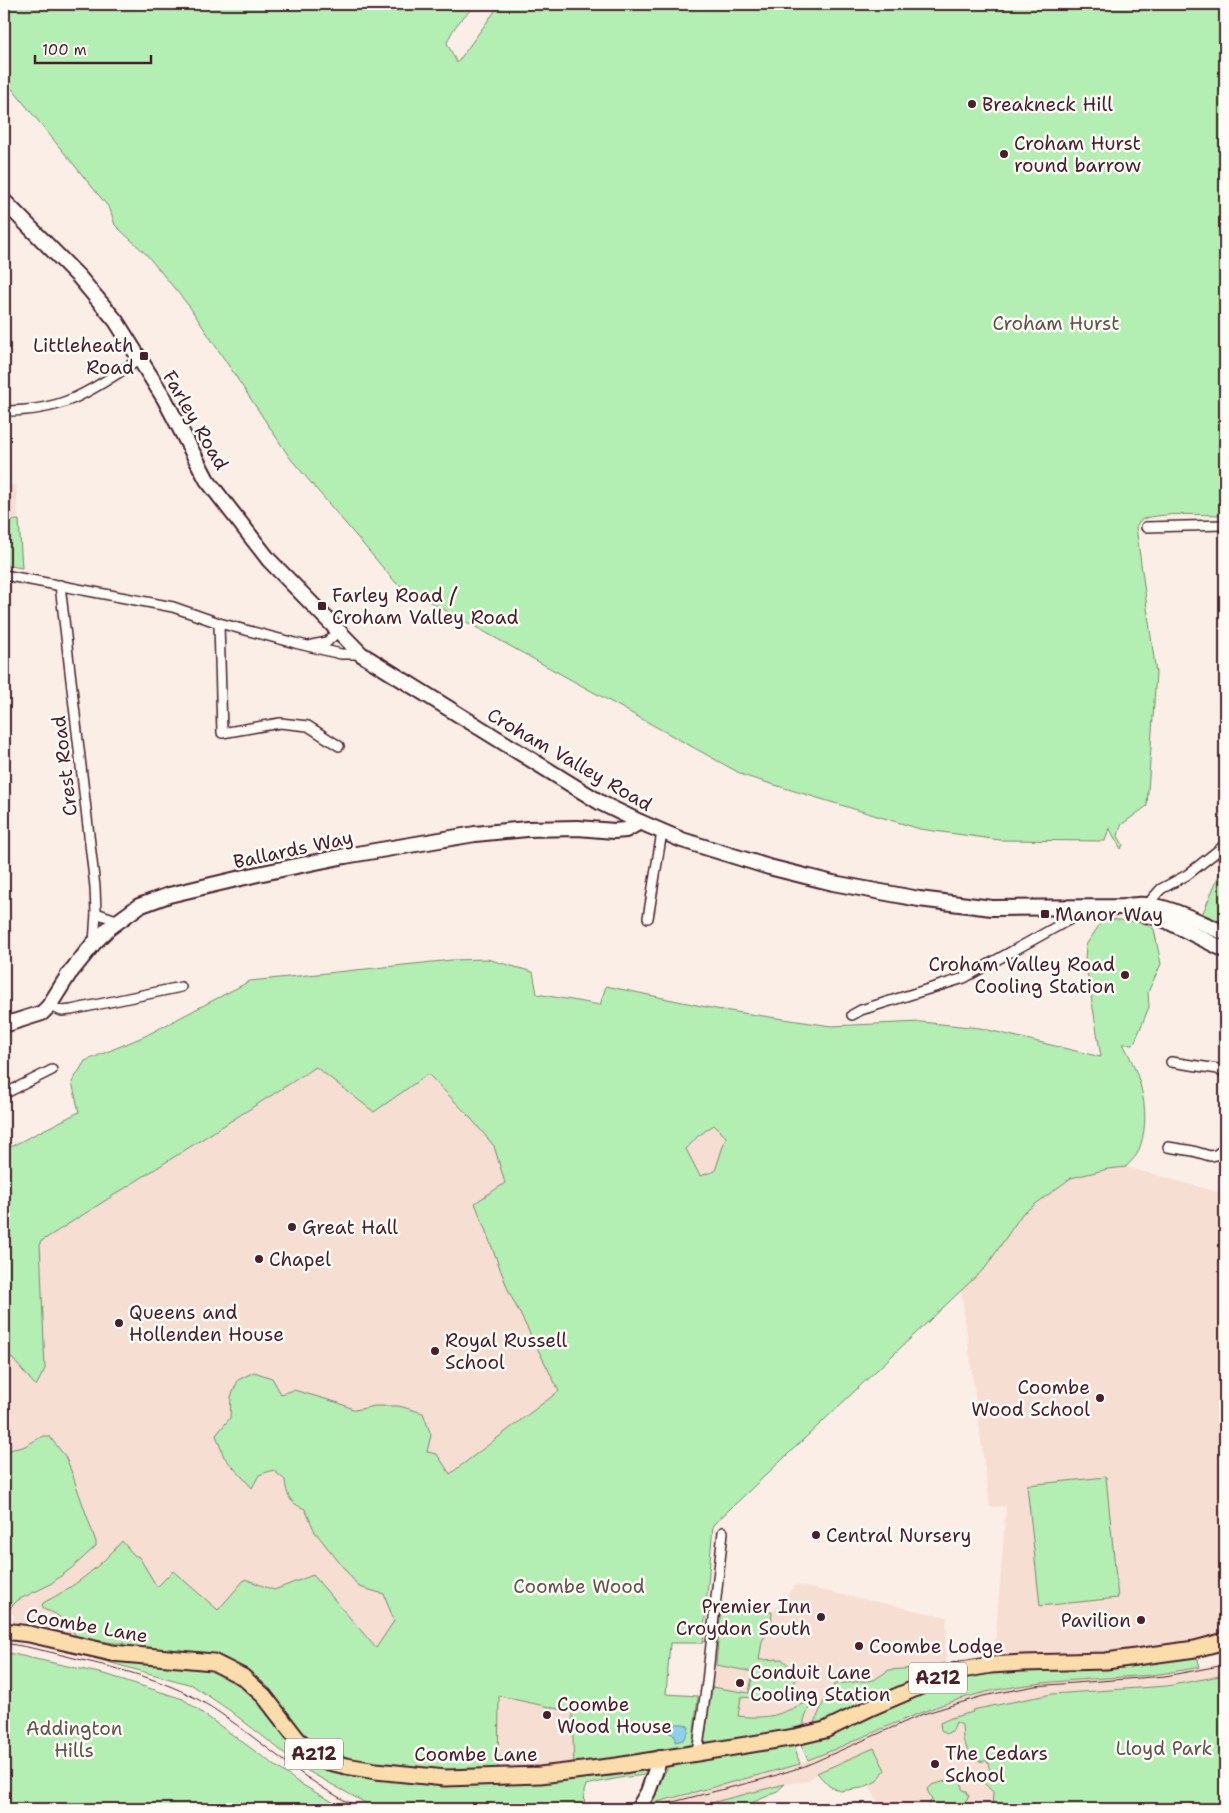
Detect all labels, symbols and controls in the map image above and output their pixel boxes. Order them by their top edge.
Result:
scale bar [35,32,151,64]
text: 100 m [42,40,87,60]
place label: Breakneck Hill [982,92,1113,117]
marker: Breakneck Hill [966,98,978,110]
place label: Croham Hurst round barrow [1014,131,1141,178]
marker: Croham Hurst round barrow [998,148,1010,160]
park label: Croham Hurst [993,311,1119,336]
place label: Littleheath Road [33,333,134,380]
marker: Littleheath Road [138,350,150,362]
street label: Farley Road [157,366,234,475]
place label: Farley Road / Croham Valley Road [332,583,518,630]
marker: Farley Road / Croham Valley Road [316,600,328,612]
street label: Croham Valley Road [483,702,657,817]
street label: Crest Road [46,714,83,818]
street label: Ballards Way [231,825,355,874]
place label: Manor Way [1055,902,1163,927]
marker: Manor Way [1039,908,1051,920]
place label: Croham Valley Road Cooling Station [929,952,1115,999]
marker: Croham Valley Road Cooling Station [1119,969,1131,981]
place label: Great Hall [302,1215,398,1240]
marker: Great Hall [286,1221,298,1233]
place label: Chapel [269,1247,331,1272]
marker: Chapel [253,1253,265,1265]
place label: Queens and Hollenden House [129,1300,284,1347]
marker: Queens and Hollenden House [113,1317,125,1329]
place label: Royal Russell School [445,1328,568,1375]
marker: Royal Russell School [429,1345,441,1357]
place label: Coombe Wood School [971,1375,1090,1422]
marker: Coombe Wood School [1094,1392,1106,1404]
place label: Central Nursery [826,1523,971,1548]
marker: Central Nursery [810,1529,822,1541]
park label: Coombe Wood [513,1574,645,1599]
place label: Premier Inn Croydon South [676,1594,811,1641]
street label: Coombe Lane [24,1602,150,1649]
place label: Pavilion [1061,1608,1131,1633]
marker: Premier Inn Croydon South [815,1611,827,1623]
marker: Pavilion [1135,1614,1147,1626]
place label: Coombe Lodge [869,1634,1004,1659]
marker: Coombe Lodge [853,1640,865,1652]
place label: Conduit Lane Cooling Station [750,1660,890,1707]
road number: A212 [909,1662,967,1694]
marker: Conduit Lane Cooling Station [734,1677,746,1689]
place label: Coombe Wood House [557,1692,672,1739]
marker: Coombe Wood House [541,1709,553,1721]
park label: Addington Hills [26,1716,122,1763]
park label: Lloyd Park [1116,1736,1213,1761]
road number: A212 [285,1738,343,1770]
place label: The Cedars School [945,1741,1048,1788]
street label: Coombe Lane [414,1742,538,1767]
marker: The Cedars School [929,1758,941,1770]

